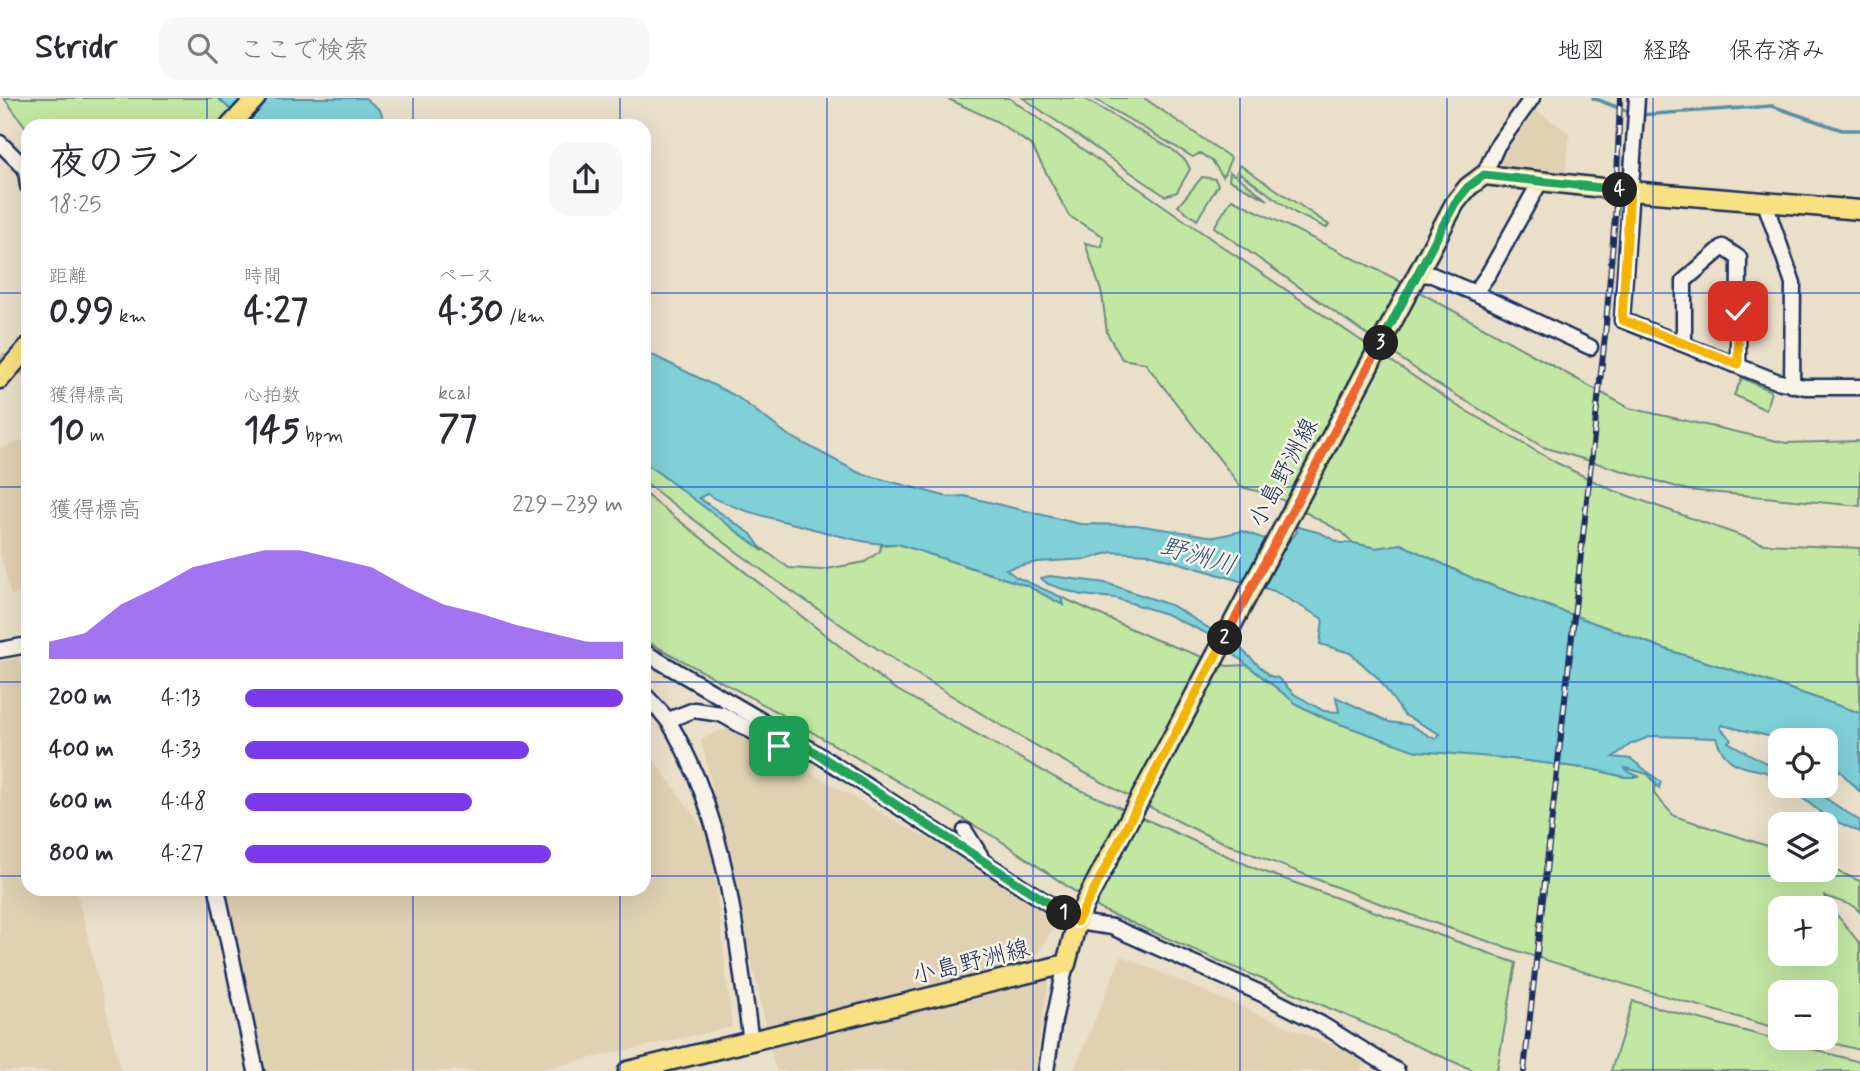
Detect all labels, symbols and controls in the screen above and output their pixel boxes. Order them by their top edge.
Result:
search box [159,17,649,80]
text: Stridr [35,26,117,70]
icon: search [183,29,221,67]
text: ここで検索 [239,34,369,68]
text: 地図 [1557,36,1605,67]
text: 経路 [1643,36,1691,67]
text: 保存済み [1729,36,1825,67]
text: 夜のラン [49,139,201,188]
button: share [549,142,623,216]
pin: 4 [1602,172,1638,208]
text: 4 [1614,177,1625,202]
text: 18:25 [49,190,102,220]
text: 距離 [49,264,87,289]
text: 時間 [244,264,282,289]
text: ペース [438,264,494,289]
pin [1708,281,1768,341]
text: 0.99 [49,289,114,335]
text: 4:27 [244,289,308,335]
text: 4:30 [438,289,504,335]
icon: check [1719,292,1757,330]
text: km [114,304,147,329]
text: /km [504,304,545,329]
pin: 3 [1364,326,1398,360]
text: 3 [1376,330,1385,355]
text: kcal [438,381,470,406]
text: 獲得標高 [49,383,125,408]
text: 心拍数 [244,383,301,408]
text: 77 [438,406,477,452]
text: 10 [49,408,85,454]
text: 145 [244,408,300,454]
street label: 小島野洲線 [1242,413,1326,533]
text: m [85,423,105,448]
text: bpm [300,423,343,448]
text: 229–239 m [512,490,623,520]
text: 獲得標高 [49,496,141,526]
water label: 野洲川 [1156,530,1240,584]
pin: 2 [1208,620,1242,656]
text: 2 [1220,625,1229,650]
text: 200 m [49,683,112,713]
text: 4:13 [161,683,201,713]
pin [749,716,809,776]
icon: arrive [760,727,798,765]
map controls [1768,728,1838,1050]
button: locate [1768,728,1838,798]
text: 400 m [49,735,114,765]
text: 4:33 [161,735,201,765]
text: 600 m [49,787,112,817]
text: 4:48 [161,787,207,817]
button: layers [1768,812,1838,882]
text: 800 m [49,839,113,869]
text: 4:27 [161,839,203,869]
pin: 1 [1046,896,1082,930]
button: + [1768,896,1838,966]
text: 1 [1059,900,1068,925]
street label: 小島野洲線 [909,933,1033,993]
button: − [1768,980,1838,1050]

